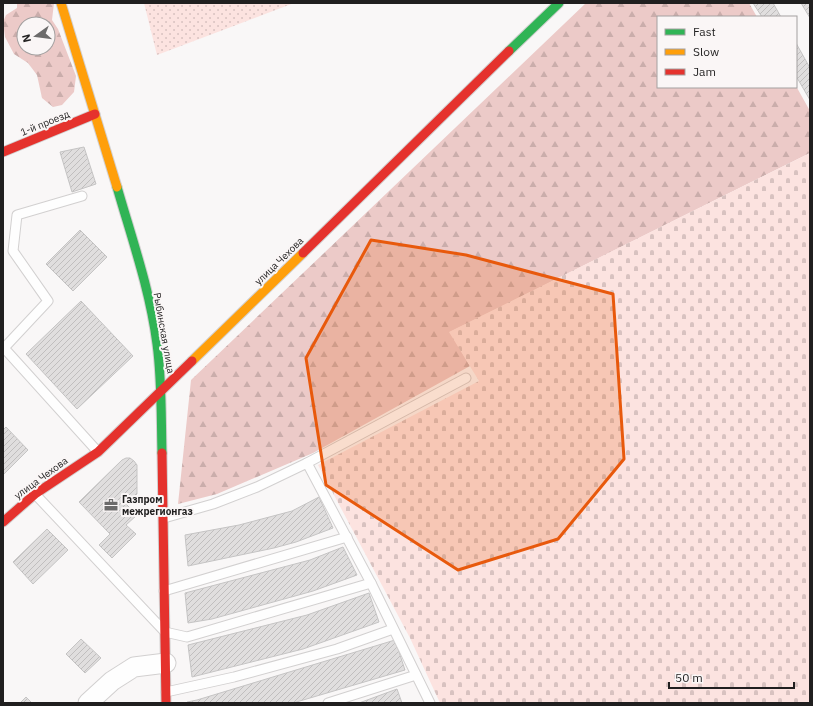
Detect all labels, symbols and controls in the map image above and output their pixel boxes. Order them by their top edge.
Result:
north arrow [16,16,56,56]
legend [657,16,797,88]
text: Fast [693,24,716,39]
text: N [19,33,34,44]
text: Slow [693,44,719,59]
text: Jam [693,64,716,79]
street label: 1-й проезд [19,107,71,139]
street label: улица Чехова [252,234,307,288]
street label: Рыбинская улица [150,292,178,375]
street label: улица Чехова [12,454,71,502]
place label: Газпром межрегионгаз [122,493,193,518]
office icon: Газпром межрегионгаз [103,497,119,513]
scale bar [669,664,794,690]
text: 50 m [675,670,703,685]

